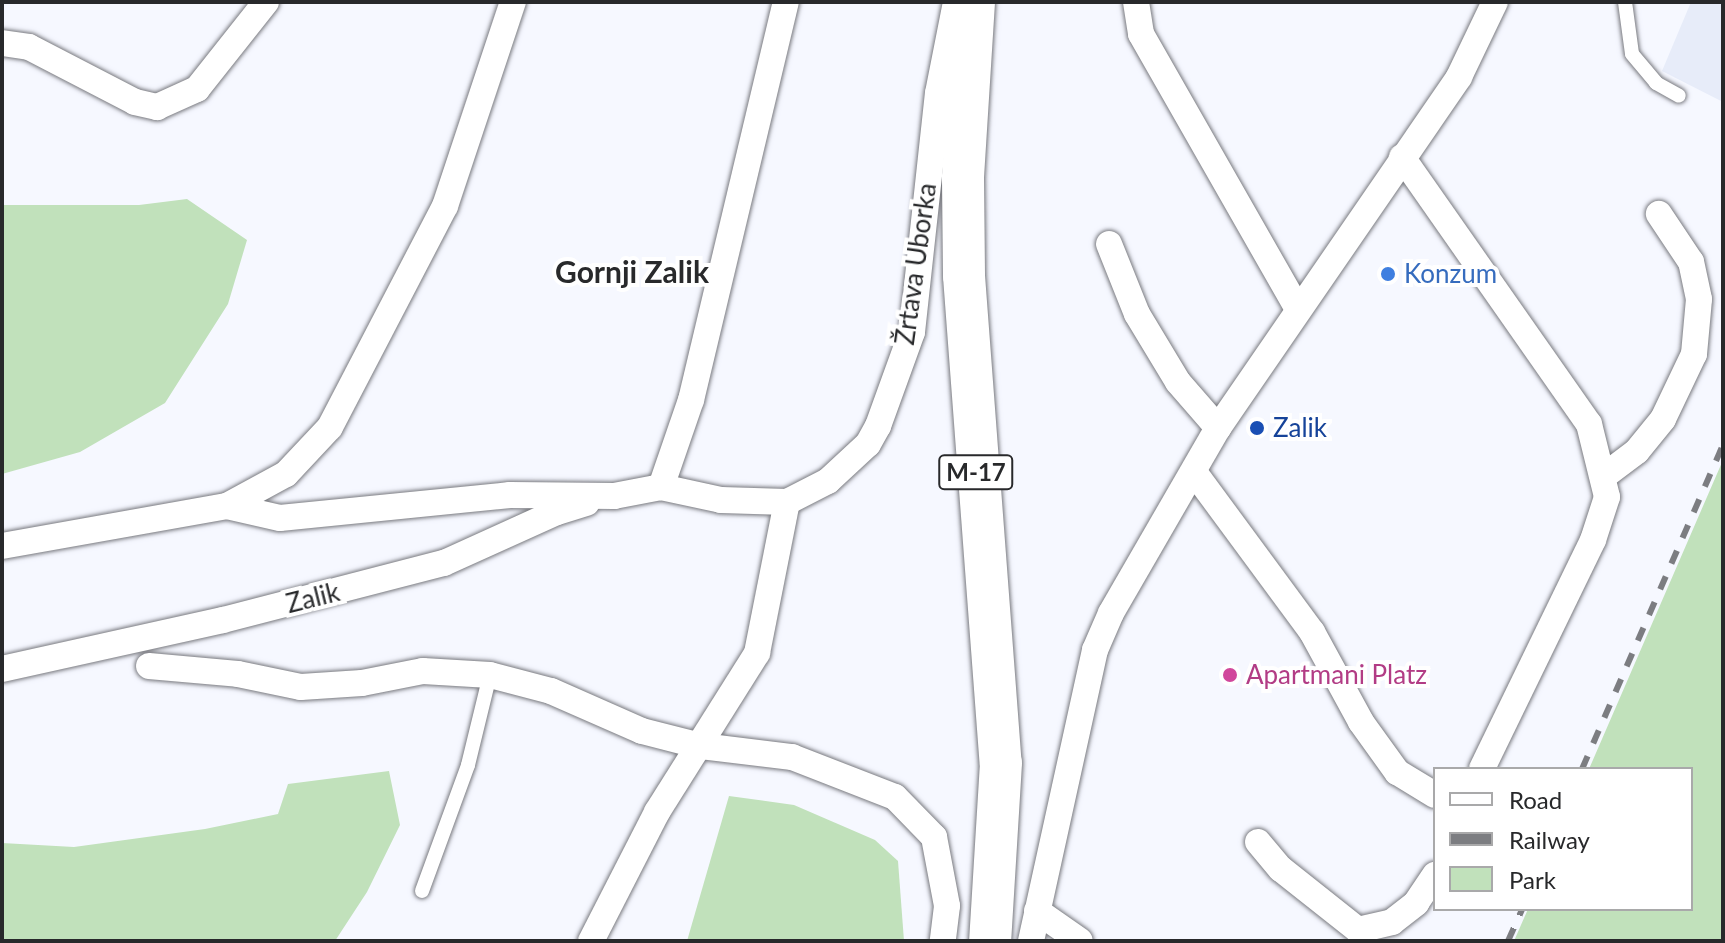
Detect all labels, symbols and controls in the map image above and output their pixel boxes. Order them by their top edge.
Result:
street label: Žrtava Uborka [889,181,943,347]
district label: Gornji Zalik [555,253,709,289]
place label: Konzum [1404,258,1497,290]
marker: Konzum [1379,265,1397,283]
place label: Zalik [1273,412,1327,444]
marker: Zalik [1248,419,1266,437]
road number: M-17 [938,452,1014,492]
street label: Zalik [283,576,343,620]
place label: Apartmani Platz [1246,659,1427,691]
marker: Apartmani Platz [1221,666,1239,684]
legend [1433,767,1693,911]
text: Road [1509,785,1562,814]
text: Railway [1509,825,1590,854]
text: Park [1509,865,1556,894]

